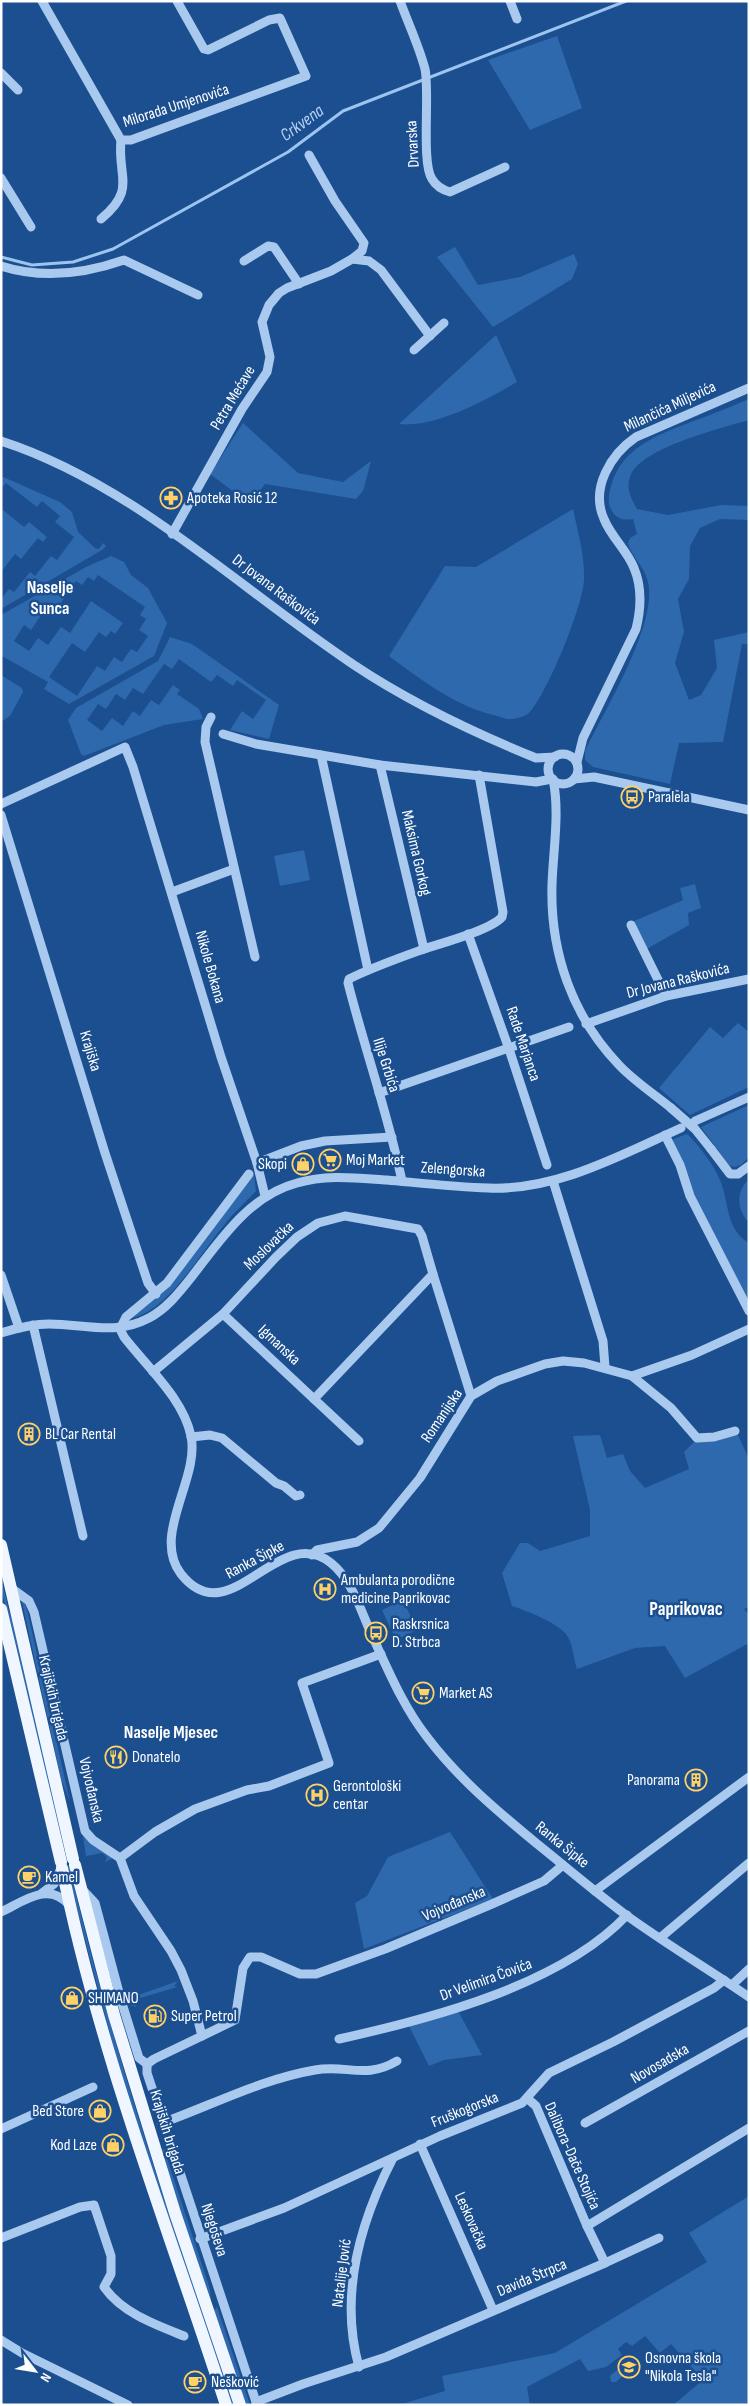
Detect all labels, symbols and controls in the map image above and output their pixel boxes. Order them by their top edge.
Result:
street label: Milorada Umjenovića [121,80,231,132]
water label: Crkvena [276,100,328,146]
street label: Drvarska [402,120,424,168]
street label: Petra Mećave [206,362,260,434]
street label: Milančića Miljevića [621,377,719,437]
pharmacy icon: Apoteka Rosić 12 [159,486,183,510]
place label: Apoteka Rosić 12 [186,489,277,508]
street label: Dr Jovana Raškovića [228,551,324,629]
district label: Naselje Sunca [27,577,73,619]
bus stop icon: Paralela [620,785,644,809]
place label: Paralela [648,788,690,807]
street label: Maksima Gorkog [397,808,435,898]
street label: Nikole Bokana [191,929,229,1005]
street label: Dr Jovana Raškovića [625,959,731,1003]
street label: Rade Marjanca [501,1004,545,1084]
street label: Krajiška [75,1028,105,1074]
street label: Ilije Grbića [368,1035,404,1095]
supermarket icon: Moj Market [318,1148,342,1172]
place label: Moj Market [346,1151,405,1170]
shop icon: Skopi [291,1152,315,1176]
place label: Skopi [258,1155,287,1174]
street label: Zelengorska [420,1158,486,1182]
street label: Moslovačka [240,1218,298,1274]
street label: Igmanska [254,1321,304,1369]
street label: Romanijska [417,1385,467,1447]
building icon: BL Car Rental [17,1422,41,1446]
place label: BL Car Rental [45,1425,116,1444]
street label: Ranka Šipke [222,1537,288,1583]
place label: Ambulanta porodične medicine Paprikovac [340,1571,455,1608]
hospital icon: Ambulanta porodične medicine Paprikovac [313,1577,337,1601]
district label: Paprikovac [649,1598,723,1621]
place label: Raskrsnica D. Strbca [392,1615,449,1652]
bus stop icon: Raskrsnica D. Strbca [364,1621,388,1645]
street label: Krajiških brigada [34,1653,72,1743]
supermarket icon: Market AS [411,1681,435,1705]
place label: Market AS [439,1684,493,1703]
district label: Naselje Mjesec [124,1722,218,1743]
restaurant icon: Donatelo [104,1745,128,1769]
place label: Donatelo [132,1748,180,1767]
street label: Vojvođanska [74,1755,108,1825]
building icon: Panorama [684,1768,708,1792]
place label: Panorama [627,1771,680,1790]
place label: Gerontološki centar [333,1777,401,1814]
hospital icon: Gerontološki centar [305,1783,329,1807]
street label: Ranka Šipke [531,1818,593,1872]
cafe icon: Kamel [17,1865,41,1889]
place label: Kamel [45,1868,78,1887]
street label: Vojvođanska [420,1882,488,1926]
street label: Dr Velimira Čovića [437,1955,535,2005]
shop icon: SHIMANO [60,1986,84,2010]
place label: SHIMANO [88,1989,139,2008]
fuel station icon: Super Petrol [143,2004,167,2028]
place label: Super Petrol [171,2007,237,2026]
street label: Novosadska [628,2040,692,2088]
street label: Krajiških brigada [145,2088,189,2176]
street label: Fruškogorska [429,2088,501,2132]
shop icon: Bed Store [88,2099,112,2123]
street label: Dalibora-Dače Stojića [540,2099,604,2213]
place label: Bed Store [32,2102,84,2121]
shop icon: Kod Laze [101,2133,125,2157]
place label: Kod Laze [50,2136,97,2155]
street label: Leskovačka [450,2189,492,2253]
street label: Njegoševa [197,2201,231,2259]
street label: Natalije Jović [328,2238,356,2308]
street label: Davida Štrpca [494,2255,570,2301]
north arrow [10,2346,60,2396]
place label: Osnovna škola "Nikola Tesla" [645,2349,721,2386]
school or university icon: Osnovna škola "Nikola Tesla" [617,2355,641,2379]
text: N [37,2370,55,2385]
cafe icon: Nešković [183,2370,207,2394]
place label: Nešković [211,2373,259,2392]

